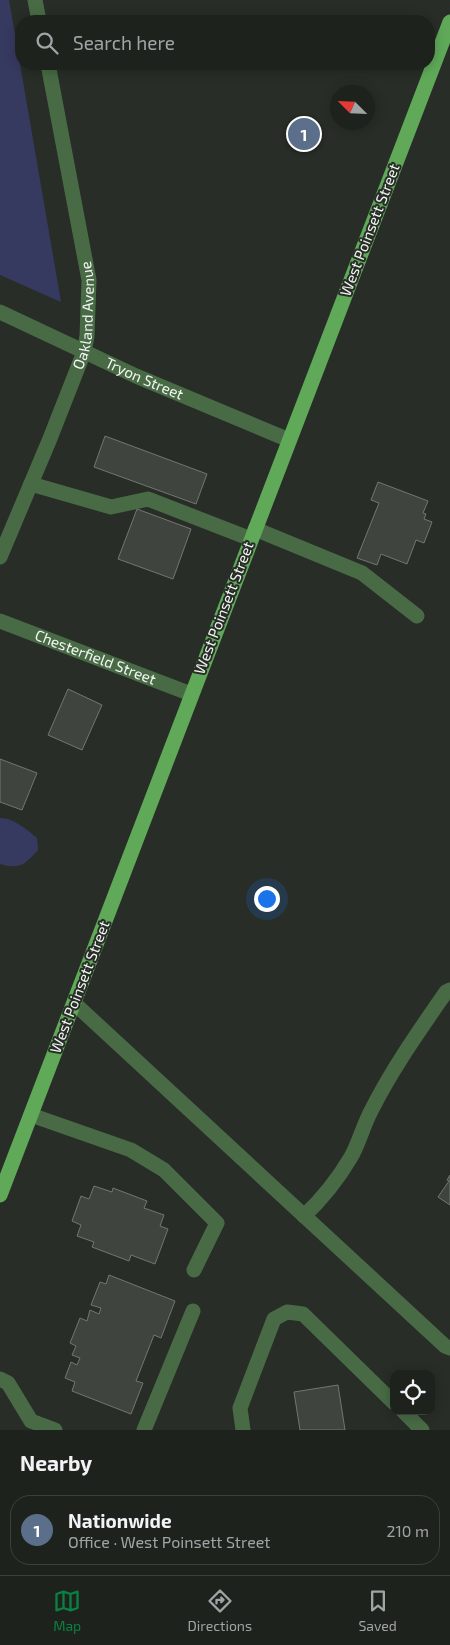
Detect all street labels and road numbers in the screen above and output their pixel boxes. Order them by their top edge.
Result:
street label: West Poinsett Street [335,161,403,298]
street label: Oakland Avenue [68,260,97,372]
street label: Tryon Street [103,353,187,403]
street label: West Poinsett Street [189,539,257,676]
street label: Chesterfield Street [33,625,159,688]
street label: West Poinsett Street [45,918,113,1055]

